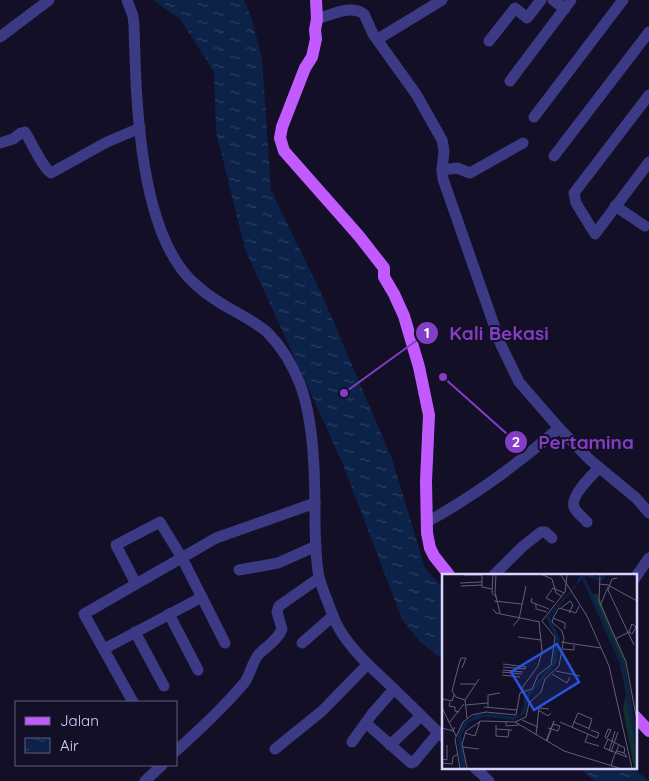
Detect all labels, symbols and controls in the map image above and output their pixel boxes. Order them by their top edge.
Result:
callout: Kali Bekasi [415,316,559,350]
text: Kali Bekasi [449,321,549,345]
text: 1 [424,323,430,342]
callout: Pertamina [503,425,644,459]
text: Pertamina [538,430,634,454]
text: 2 [512,432,520,451]
inset map [442,574,636,768]
legend [15,701,178,766]
text: Jalan [60,711,99,730]
text: Air [60,736,79,755]

